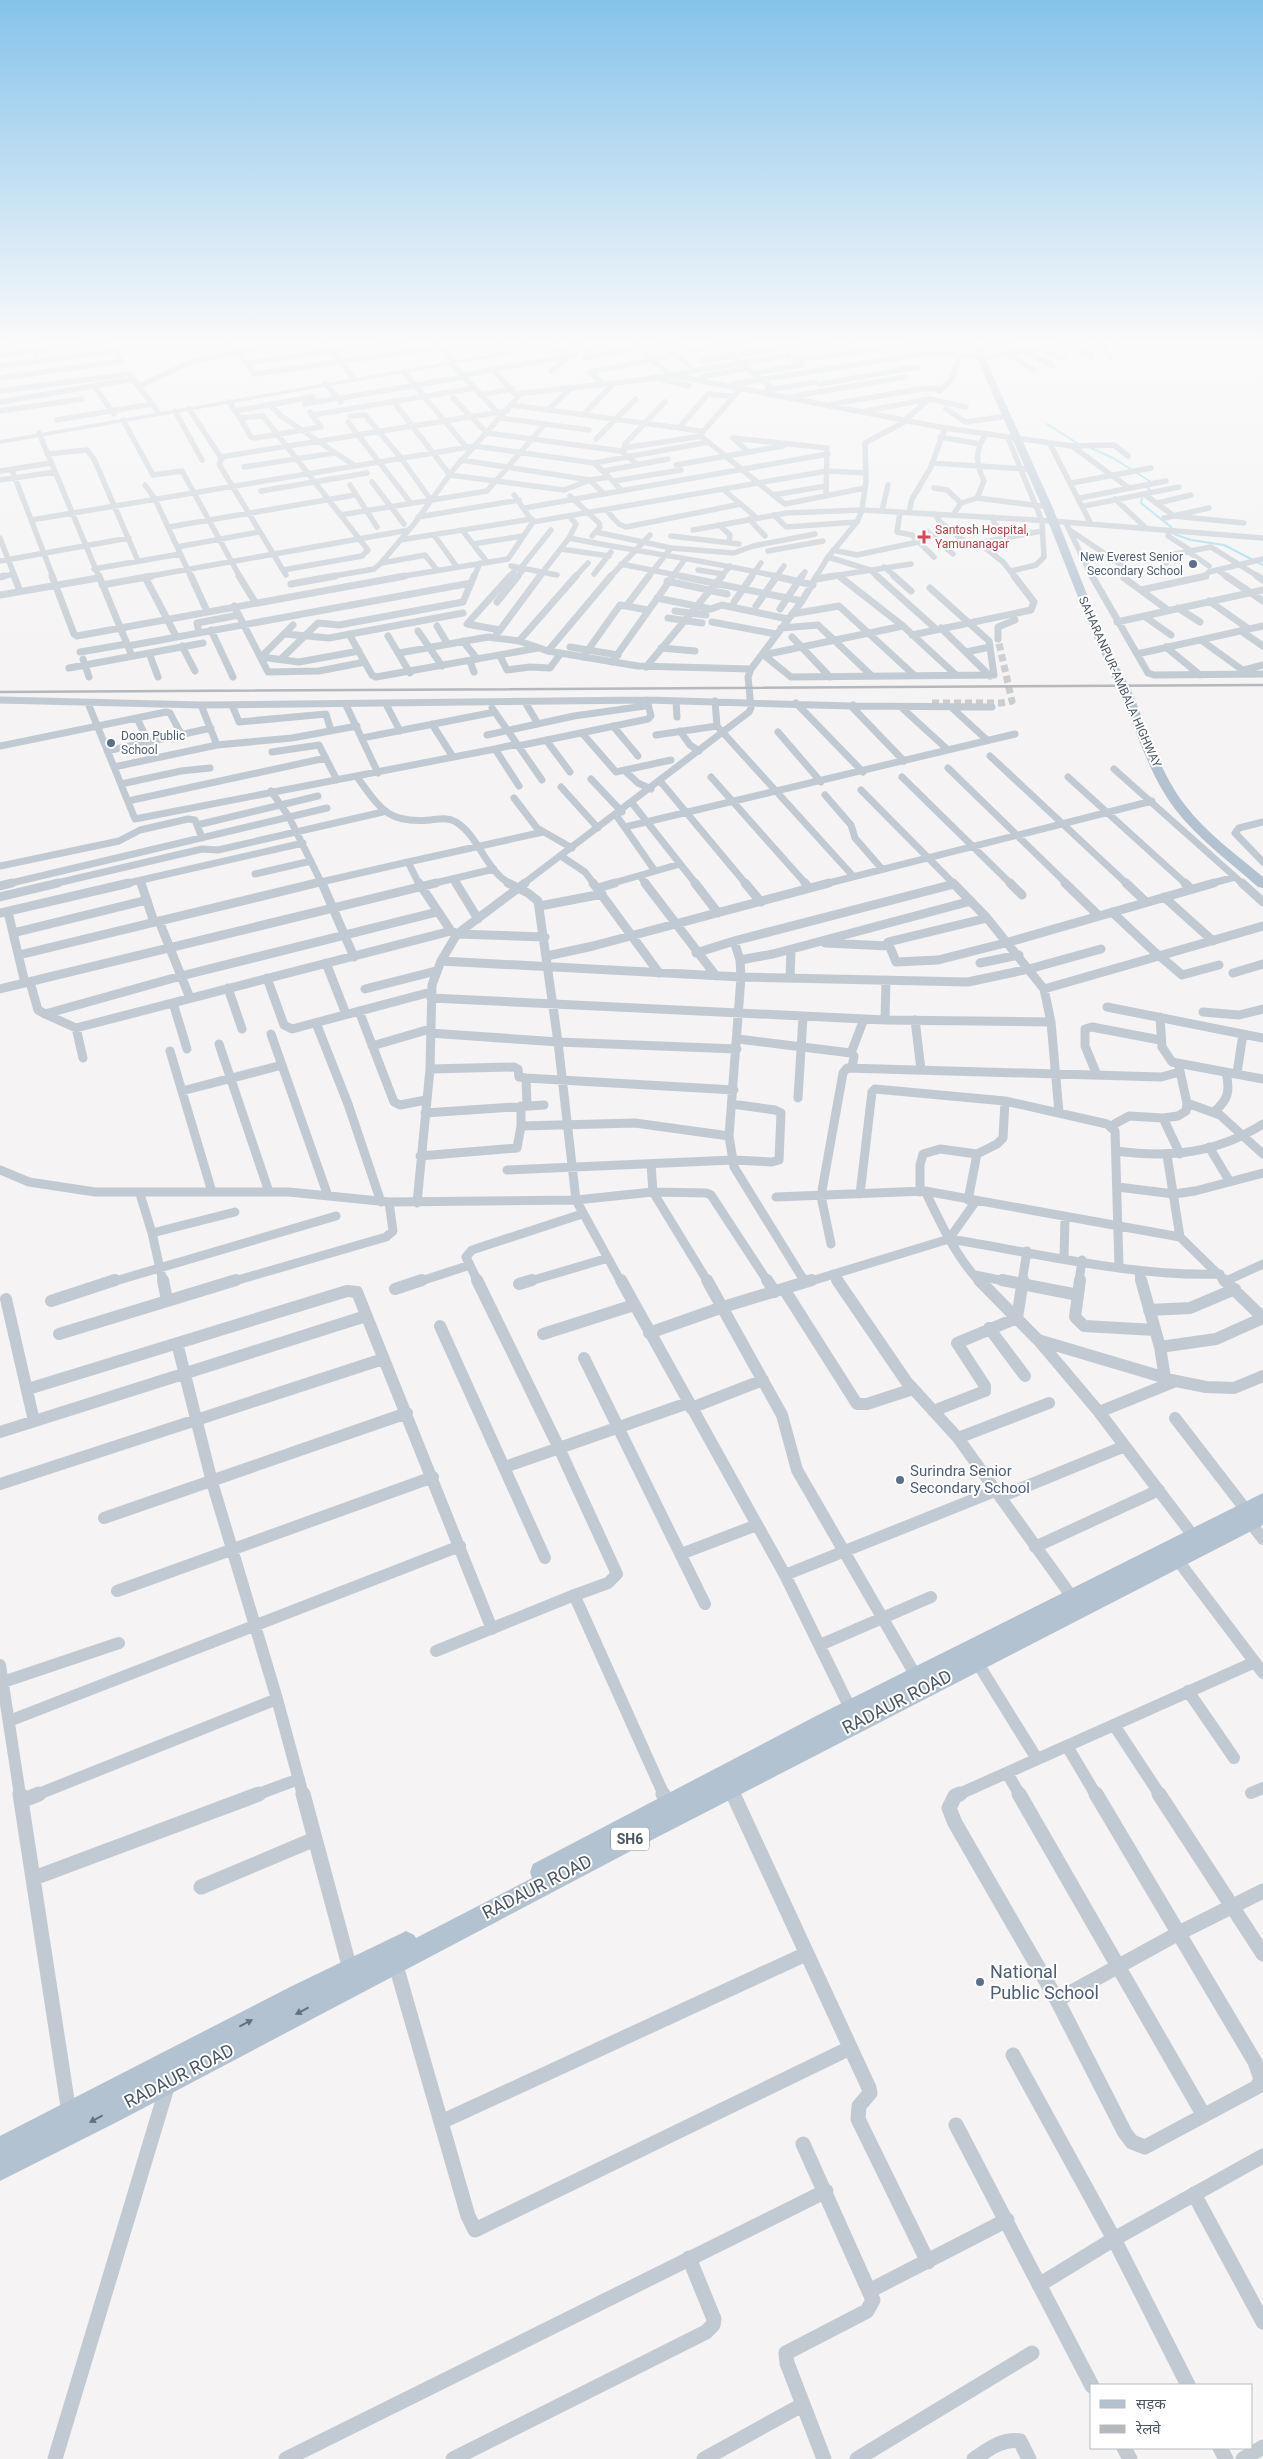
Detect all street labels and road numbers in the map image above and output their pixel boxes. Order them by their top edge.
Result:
street label: SAHARANPUR-AMBALA HIGHWAY [1076,594,1164,770]
street label: RADAUR ROAD [838,1665,955,1738]
road number: SH6 [611,1828,649,1850]
street label: RADAUR ROAD [478,1850,595,1923]
street label: RADAUR ROAD [120,2039,237,2112]

